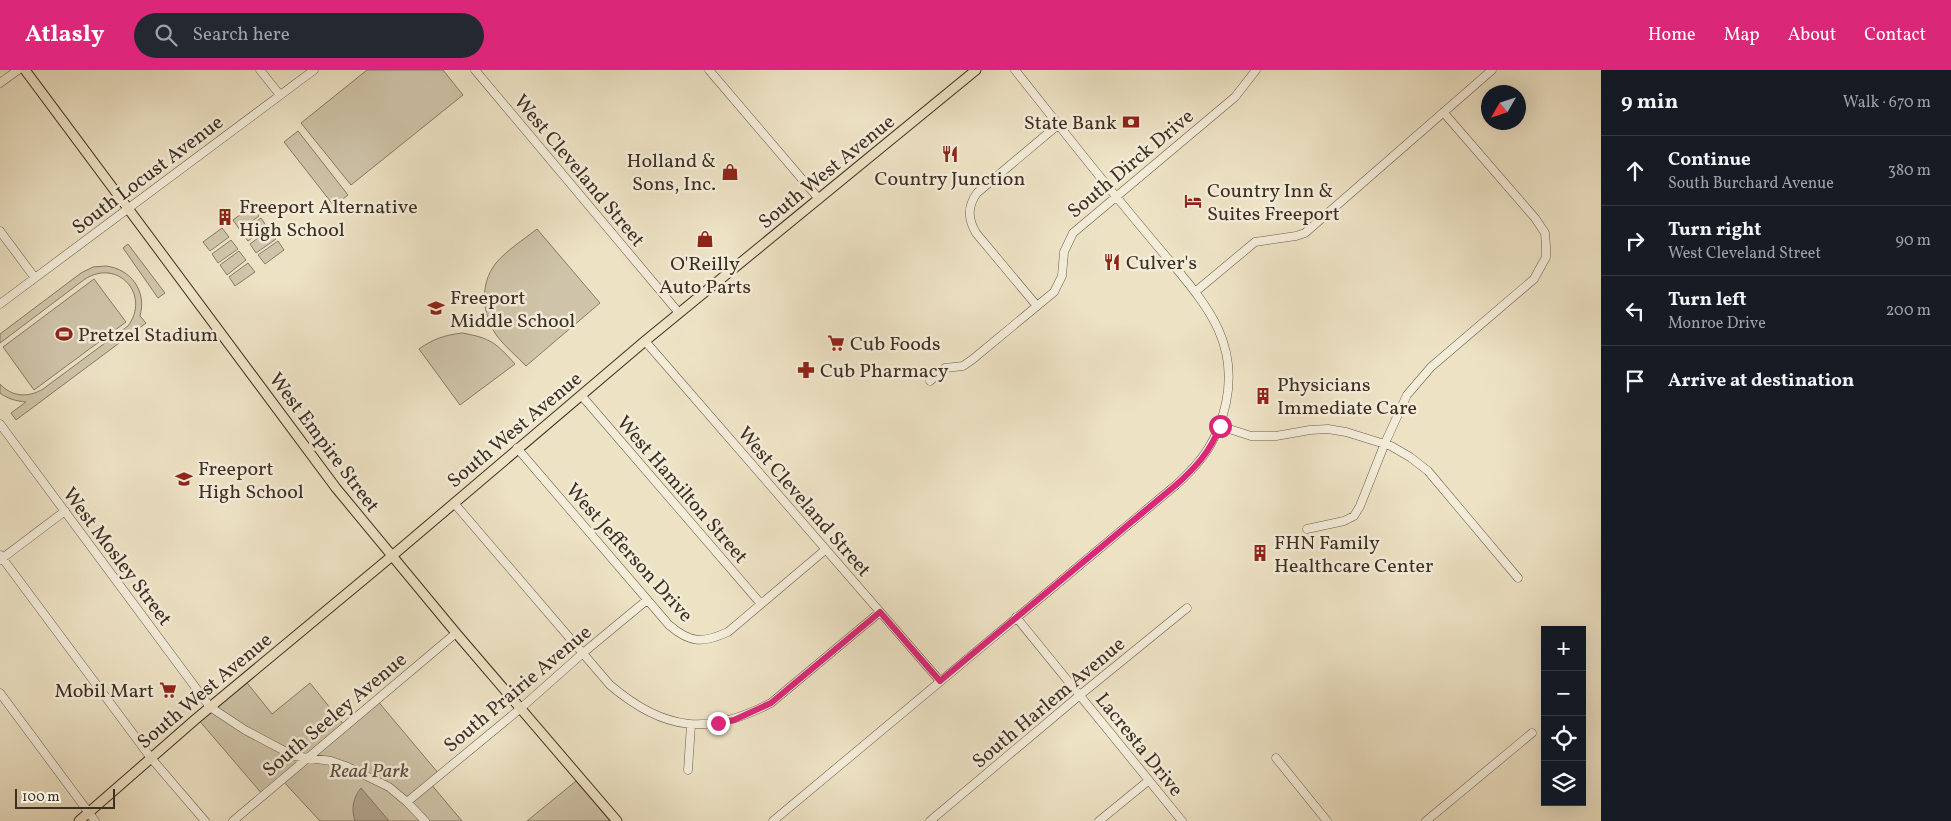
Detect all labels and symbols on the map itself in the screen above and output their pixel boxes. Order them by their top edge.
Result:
north arrow [1481,85,1526,130]
street label: West Cleveland Street [506,89,651,254]
street label: South Dirck Drive [1062,103,1200,226]
street label: South Locust Avenue [67,109,230,242]
street label: South West Avenue [753,109,901,236]
place label: State Bank [1024,110,1117,138]
bank icon: State Bank [1121,112,1141,132]
restaurant icon: Country Junction [940,144,960,164]
place label: Holland & Sons, Inc. [627,148,716,199]
shop icon: Holland & Sons, Inc. [720,162,740,182]
place label: Country Junction [875,166,1026,194]
place label: Country Inn & Suites Freeport [1207,178,1340,229]
hotel icon: Country Inn & Suites Freeport [1183,191,1203,211]
place label: Freeport Alternative High School [239,194,418,245]
building icon: Freeport Alternative High School [215,207,235,227]
shop icon: O'Reilly Auto Parts [695,229,715,249]
place label: Culver's [1126,250,1197,278]
place label: O'Reilly Auto Parts [659,251,751,302]
restaurant icon: Culver's [1102,252,1122,272]
place label: Freeport Middle School [450,285,575,336]
school or university icon: Freeport Middle School [426,298,446,318]
place label: Pretzel Stadium [78,322,218,350]
sports icon: Pretzel Stadium [54,324,74,344]
place label: Cub Foods [850,331,941,359]
supermarket icon: Cub Foods [826,333,846,353]
place label: Cub Pharmacy [820,358,949,386]
pharmacy icon: Cub Pharmacy [796,360,816,380]
street label: South West Avenue [442,366,589,495]
street label: West Empire Street [261,367,385,519]
place label: Physicians Immediate Care [1277,372,1417,423]
building icon: Physicians Immediate Care [1253,386,1273,406]
street label: West Hamilton Street [609,410,754,570]
route start [1209,415,1232,438]
street label: West Cleveland Street [730,421,877,584]
place label: Freeport High School [198,456,304,507]
school or university icon: Freeport High School [174,469,194,489]
street label: West Jefferson Drive [558,478,699,629]
street label: West Mosley Street [55,482,178,632]
place label: FHN Family Healthcare Center [1274,530,1433,581]
building icon: FHN Family Healthcare Center [1250,543,1270,563]
street label: South Prairie Avenue [438,619,598,760]
street label: South West Avenue [132,627,279,756]
street label: South Harlem Avenue [967,631,1132,776]
street label: South Seeley Avenue [257,647,414,784]
place label: Mobil Mart [54,678,154,706]
supermarket icon: Mobil Mart [158,680,178,700]
street label: Lacresta Drive [1088,687,1189,803]
route end [707,712,730,735]
park label: Read Park [329,758,409,786]
scale bar [15,786,115,809]

